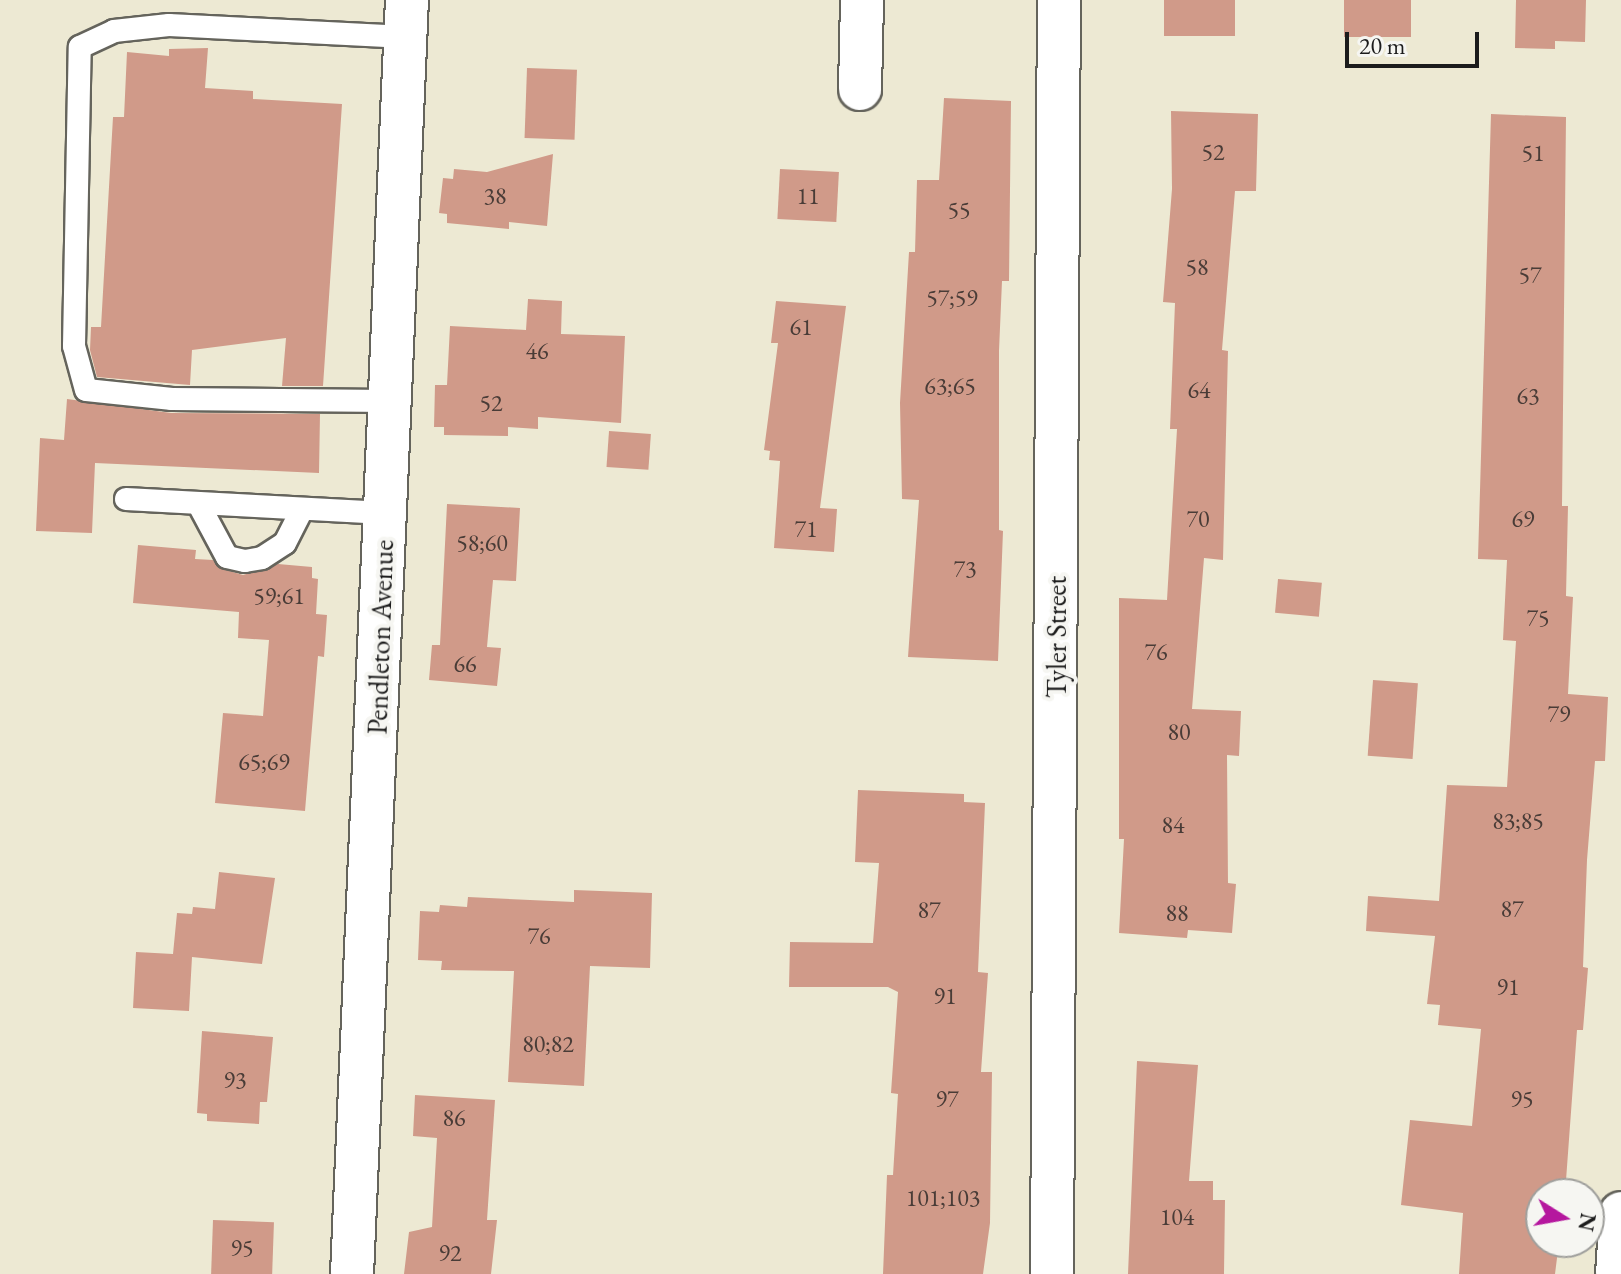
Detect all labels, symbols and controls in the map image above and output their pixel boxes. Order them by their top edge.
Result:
scale bar [1349,16,1483,66]
text: 20 m [1359,30,1406,61]
house number: 52 [1201,138,1225,166]
house number: 51 [1521,139,1545,167]
house number: 38 [483,182,507,210]
house number: 11 [796,182,820,210]
house number: 55 [947,196,971,224]
house number: 58 [1185,253,1209,281]
house number: 57 [1518,261,1542,289]
house number: 57;59 [926,284,978,312]
house number: 61 [789,313,813,341]
house number: 46 [525,337,549,365]
house number: 63;65 [924,372,976,400]
house number: 64 [1187,376,1211,404]
house number: 63 [1516,382,1540,410]
house number: 52 [479,389,503,417]
house number: 70 [1186,505,1210,533]
house number: 69 [1511,505,1535,533]
house number: 71 [794,515,818,543]
house number: 58;60 [456,529,508,557]
street label: Pendleton Avenue [360,539,400,735]
house number: 73 [953,555,977,583]
street label: Tyler Street [1039,576,1073,698]
house number: 59;61 [253,582,305,610]
house number: 75 [1526,604,1550,632]
house number: 76 [1144,638,1168,666]
house number: 66 [453,650,477,678]
house number: 79 [1547,700,1571,728]
house number: 80 [1167,718,1191,746]
house number: 65;69 [238,748,290,776]
house number: 83;85 [1492,807,1544,835]
house number: 84 [1161,811,1185,839]
house number: 87 [1500,895,1524,923]
house number: 87 [917,896,941,924]
house number: 88 [1165,899,1189,927]
house number: 76 [527,922,551,950]
house number: 91 [1496,973,1520,1001]
house number: 91 [933,982,957,1010]
house number: 80;82 [522,1030,574,1058]
house number: 93 [223,1066,247,1094]
house number: 97 [935,1085,959,1113]
house number: 95 [1510,1085,1534,1113]
house number: 86 [442,1104,466,1132]
north arrow [1525,1178,1605,1258]
house number: 101;103 [906,1184,980,1212]
house number: 104 [1160,1203,1194,1231]
text: N [1571,1211,1603,1234]
house number: 95 [230,1234,254,1262]
house number: 92 [438,1239,462,1267]

